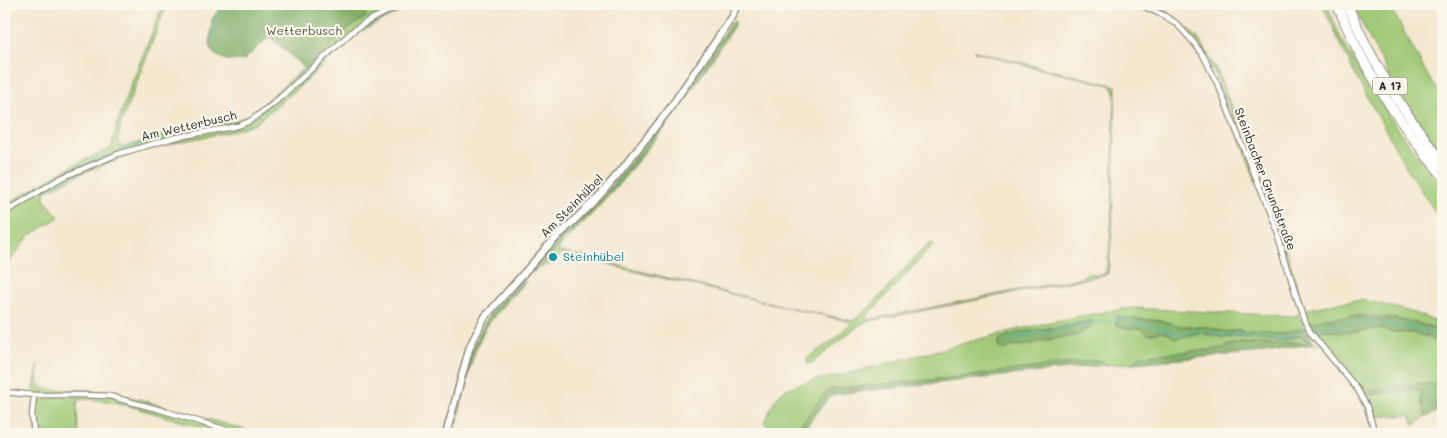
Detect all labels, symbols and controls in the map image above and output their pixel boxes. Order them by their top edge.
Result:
park label: Wetterbusch [266,22,342,38]
road number: A 17 [1372,78,1408,94]
street label: Steinbacher Grundstraße [1231,105,1301,252]
street label: Am Wetterbusch [139,106,238,144]
street label: Am Steinhübel [536,170,606,240]
place label: Steinhübel [563,248,624,264]
marker: Steinhübel [547,251,559,263]

